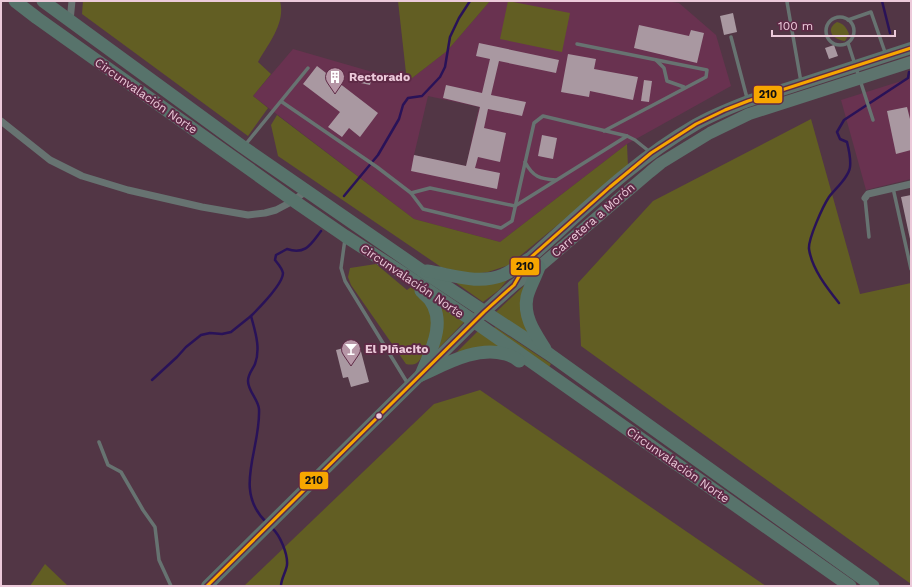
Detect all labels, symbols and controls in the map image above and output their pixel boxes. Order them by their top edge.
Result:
scale bar [772,12,895,38]
text: 100 m [778,19,813,33]
street label: Circunvalación Norte [92,55,200,137]
building icon: Rectorado [324,66,346,94]
place label: Rectorado [349,70,410,84]
line badge: 210 [753,85,783,104]
text: 210 [759,88,777,101]
street label: Carretera a Morón [548,180,638,260]
street label: Circunvalación Norte [358,241,467,321]
line badge: 210 [510,257,540,276]
text: 210 [516,260,534,273]
bar icon: El Piñacito [340,338,362,366]
place label: El Piñacito [365,342,428,356]
unlabelled marker [374,411,384,421]
street label: Circunvalación Norte [624,424,732,506]
line badge: 210 [299,471,329,490]
text: 210 [305,474,323,487]

